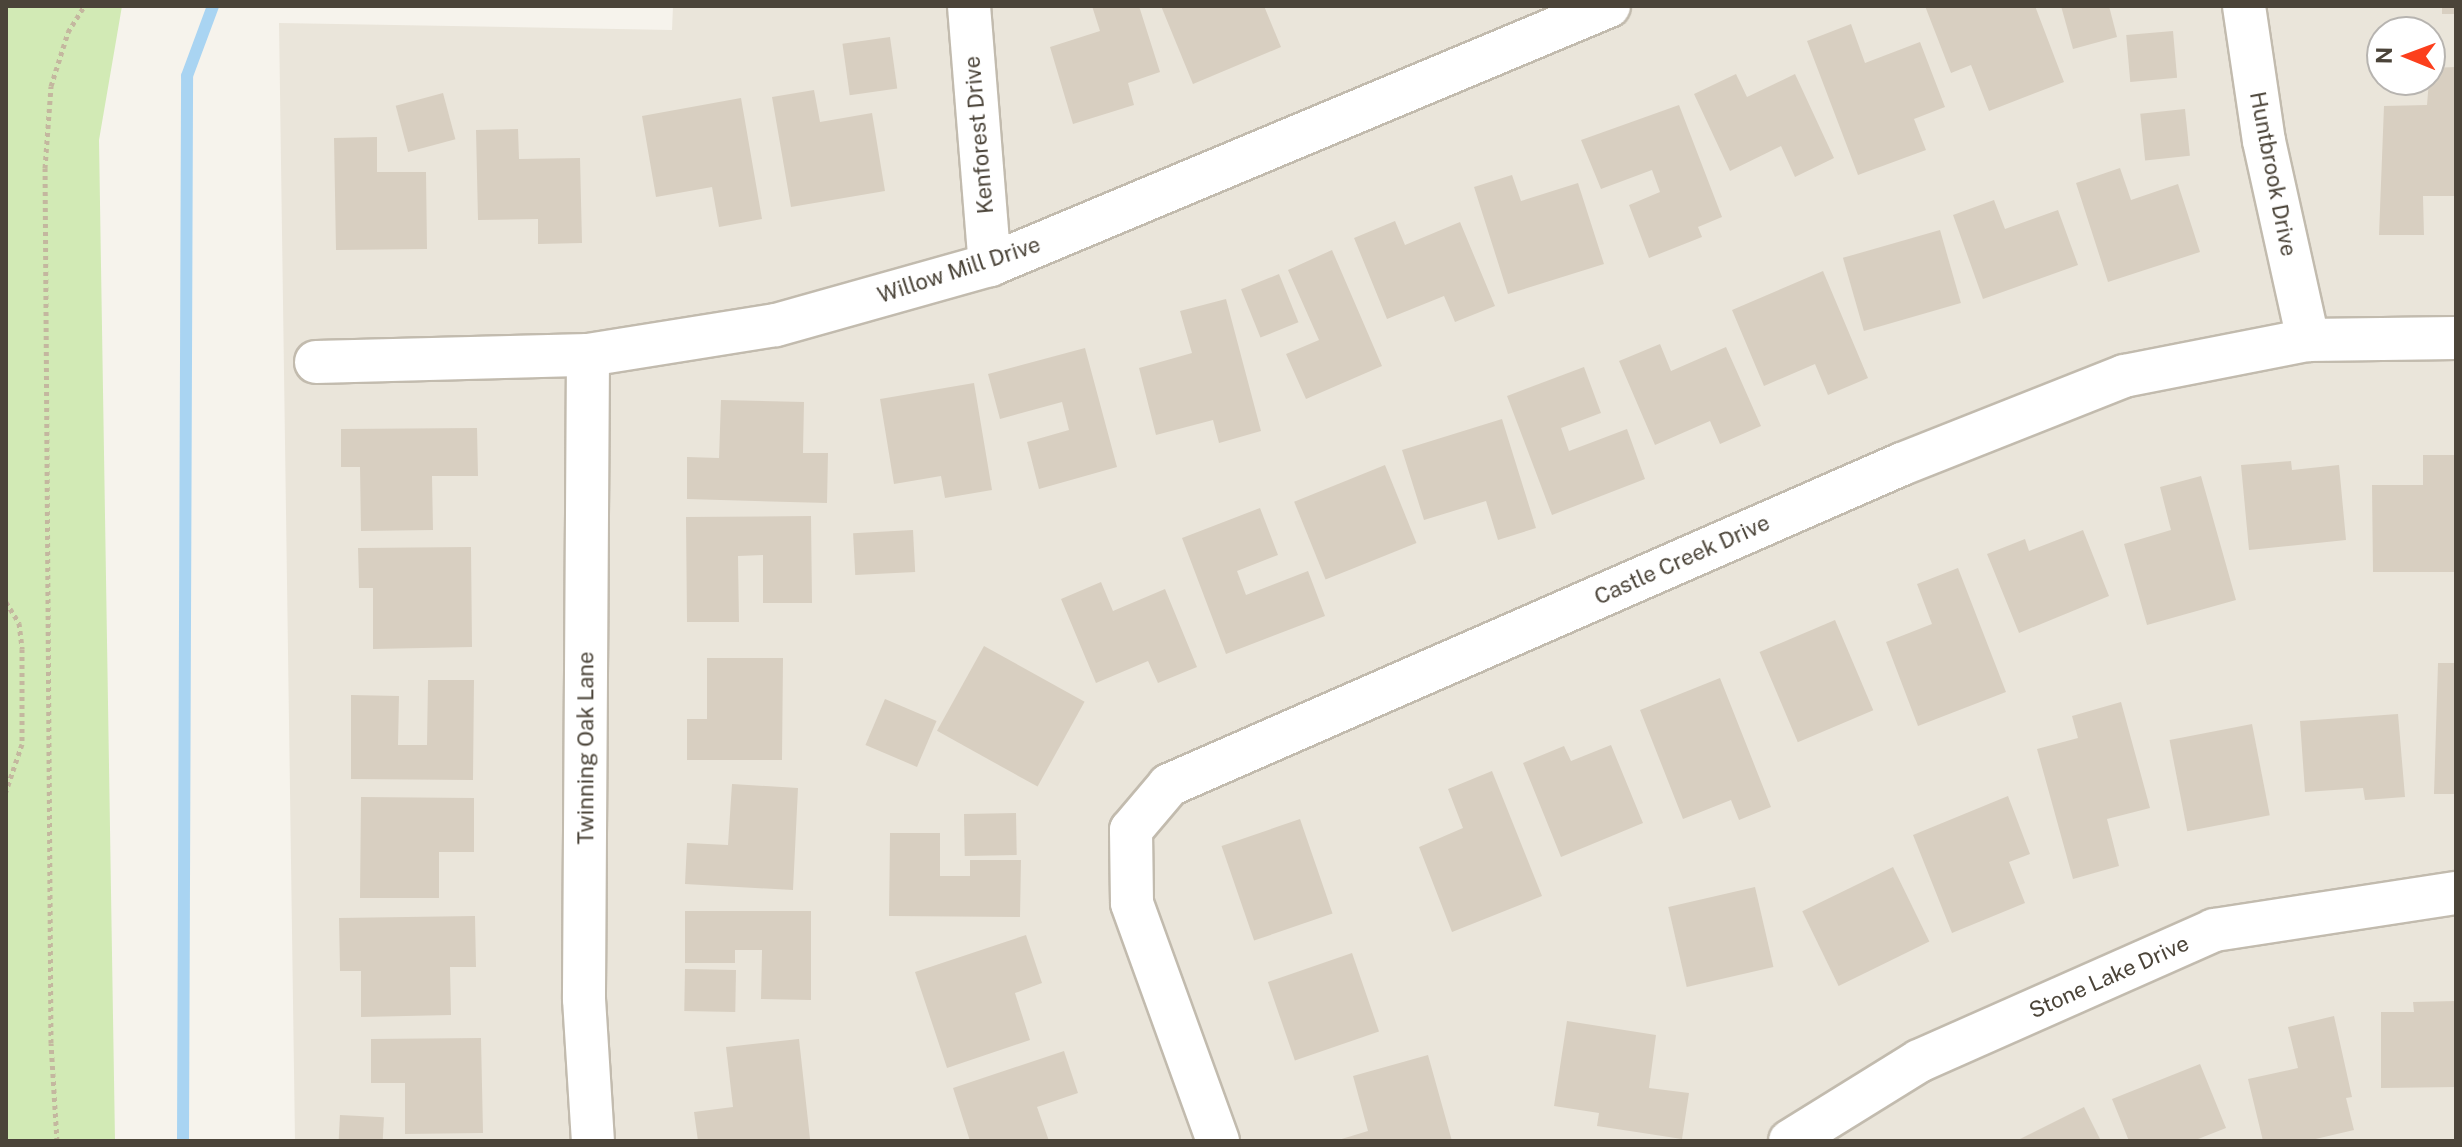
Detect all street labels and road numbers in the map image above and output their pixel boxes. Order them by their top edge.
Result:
street label: Kenforest Drive [959,55,999,215]
street label: Huntbrook Drive [2244,89,2302,259]
street label: Willow Mill Drive [874,231,1044,309]
street label: Castle Creek Drive [1590,509,1774,611]
street label: Twinning Oak Lane [573,651,599,845]
street label: Stone Lake Drive [2025,930,2193,1024]

